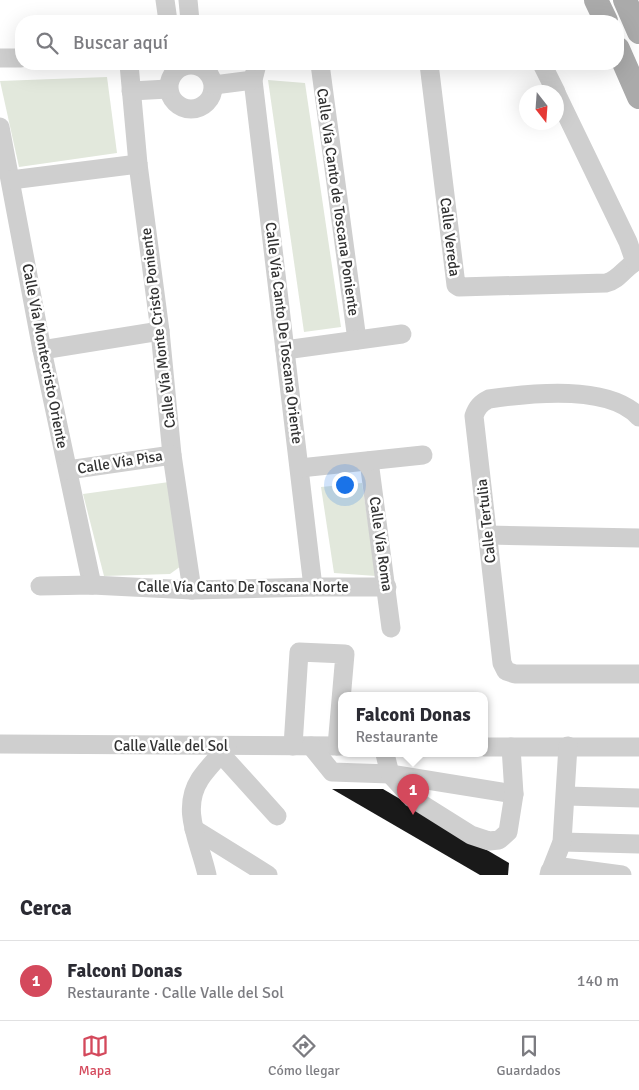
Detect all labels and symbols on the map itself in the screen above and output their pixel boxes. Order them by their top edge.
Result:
north arrow [519,85,564,130]
street label: Calle Vía Canto de Toscana Poniente [313,87,363,317]
street label: Calle Vereda [436,196,464,278]
street label: Calle Vía Canto De Toscana Oriente [261,221,307,445]
street label: Calle Vía Monte Cristo Poniente [137,227,179,429]
street label: Calle Vía Montecristo Oriente [18,262,72,450]
street label: Calle Vía Pisa [76,446,164,478]
your location [332,472,358,498]
street label: Calle Tertulia [473,478,499,564]
street label: Calle Vía Roma [365,495,397,593]
street label: Calle Vía Canto De Toscana Norte [137,578,349,596]
street label: Calle Valle del Sol [114,737,228,755]
pin: 1 [397,774,429,815]

